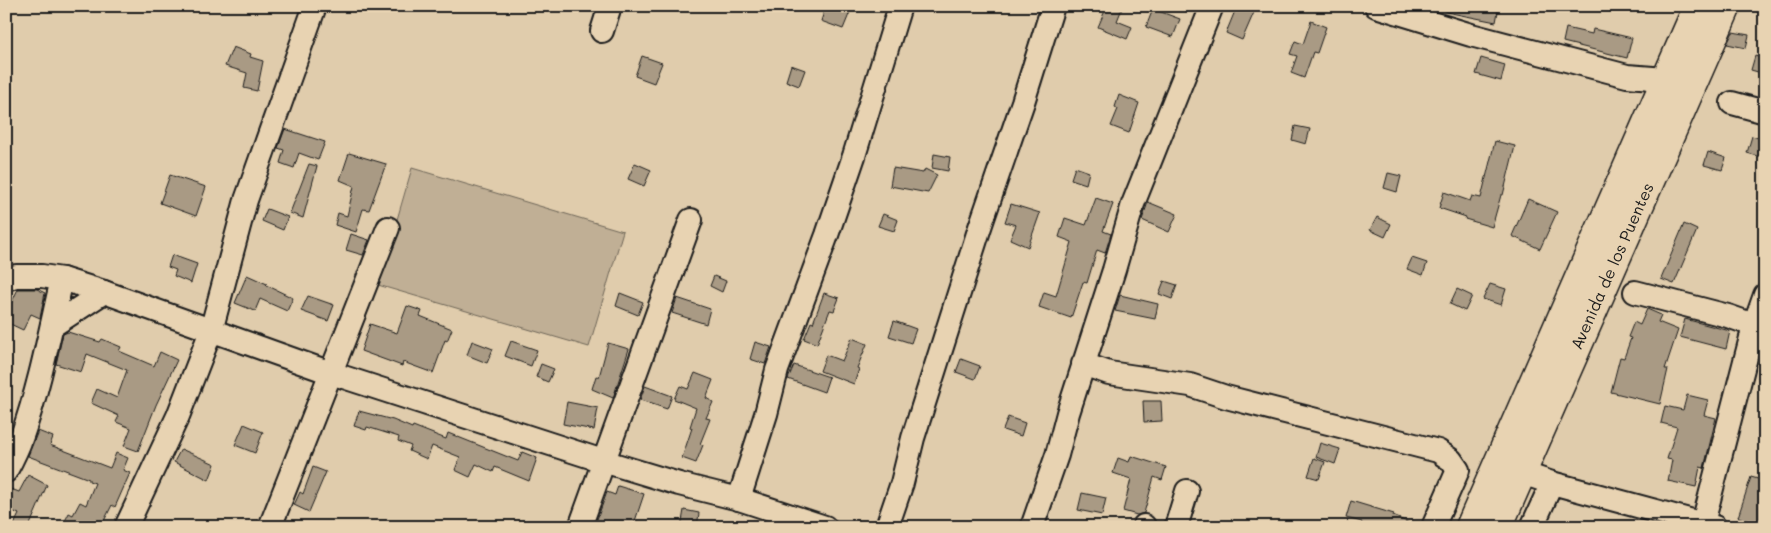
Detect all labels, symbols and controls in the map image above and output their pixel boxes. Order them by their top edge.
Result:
street label: Avenida de los Puentes [1565,179,1658,352]

